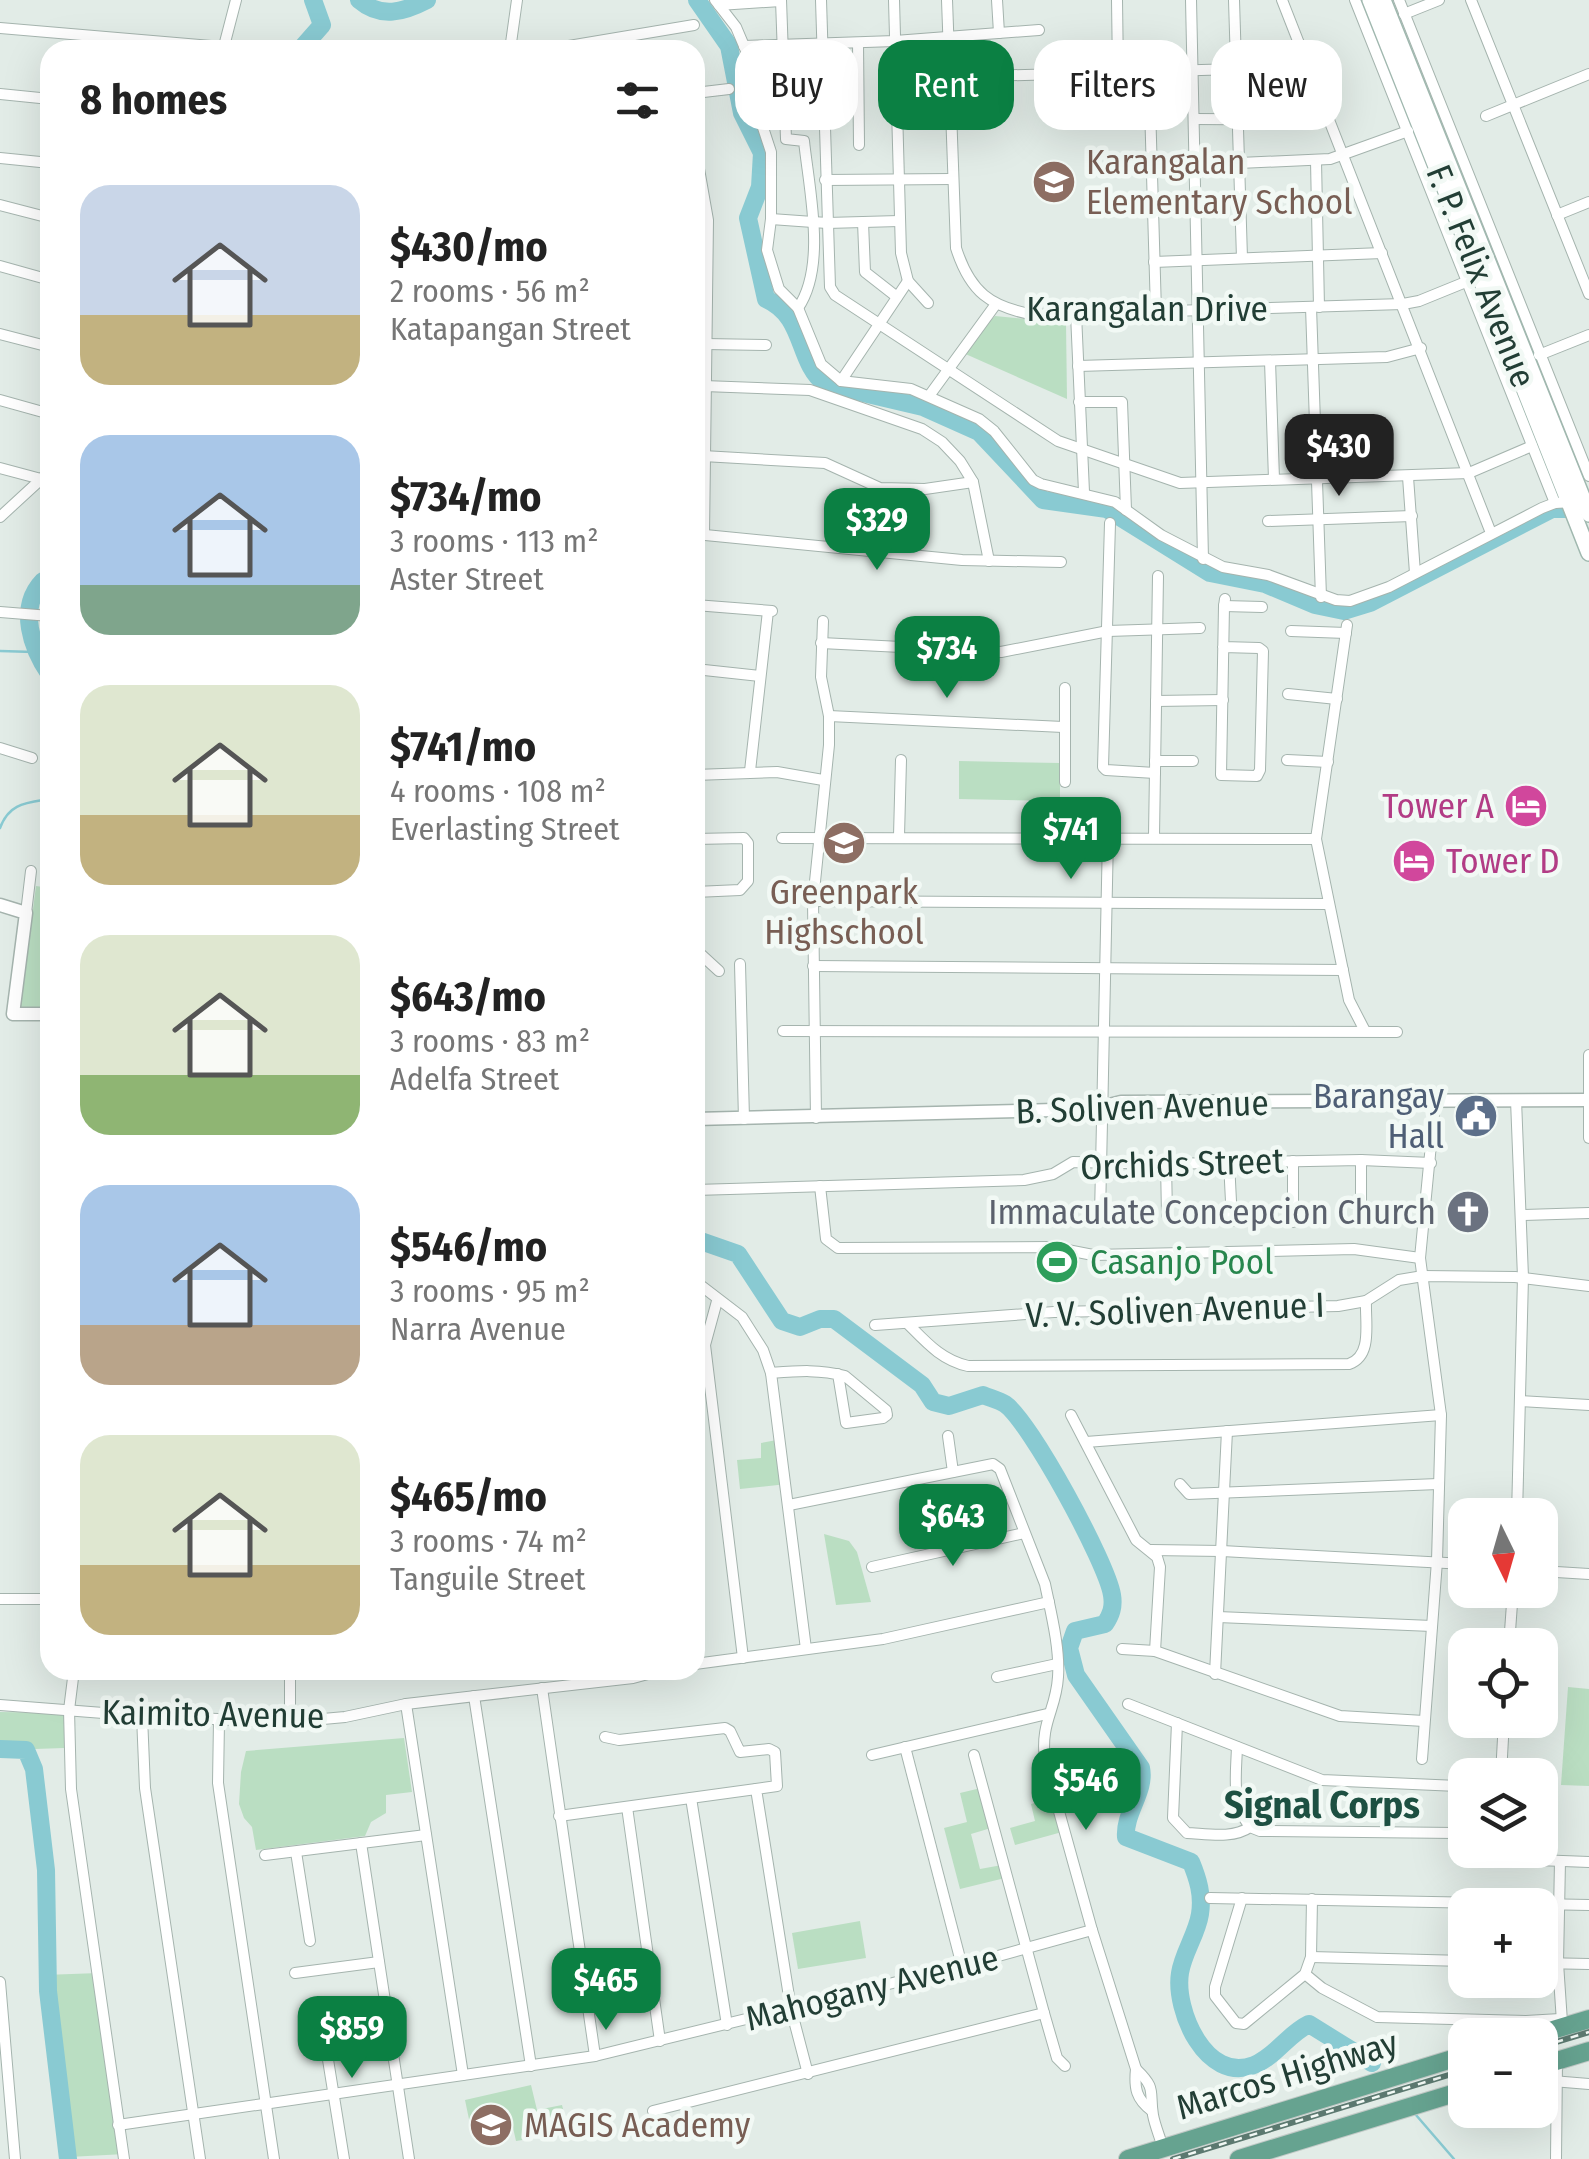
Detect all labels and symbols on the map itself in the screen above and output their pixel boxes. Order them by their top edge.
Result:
place label: Karangalan Elementary School [1086,141,1352,223]
school or university icon: Karangalan Elementary School [1031,159,1077,205]
street label: F. P. Felix Avenue [1417,159,1545,393]
street label: Karangalan Drive [1026,288,1268,330]
pin: $430 [1280,414,1398,499]
pin: $329 [818,488,936,573]
pin: $734 [888,616,1006,701]
hotel icon: Tower A [1503,783,1549,829]
place label: Tower A [1382,785,1495,827]
pin: $741 [1012,797,1130,882]
school or university icon: Greenpark Highschool [821,820,867,866]
hotel icon: Tower D [1391,838,1437,884]
place label: Tower D [1446,840,1560,882]
place label: Greenpark Highschool [764,871,924,953]
place label: Barangay Hall [1313,1075,1444,1157]
street label: B. Soliven Avenue [1015,1082,1269,1132]
public building icon: Barangay Hall [1453,1093,1499,1139]
street label: Orchids Street [1080,1139,1285,1189]
church icon: Immaculate Concepcion Church [1445,1189,1491,1235]
place label: Immaculate Concepcion Church [988,1191,1436,1233]
sports icon: Casanjo Pool [1034,1239,1080,1285]
place label: Casanjo Pool [1090,1241,1273,1283]
street label: V. V. Soliven Avenue I [1025,1284,1325,1336]
pin: $643 [894,1484,1012,1569]
north arrow [1448,1498,1558,1608]
street label: Kaimito Avenue [101,1691,325,1737]
pin: $546 [1027,1748,1145,1833]
district label: Signal Corps [1224,1782,1420,1828]
street label: Mahogany Avenue [741,1936,1003,2040]
pin: $465 [547,1948,665,2033]
pin: $859 [293,1996,411,2081]
street label: Marcos Highway [1171,2021,1403,2129]
school or university icon: MAGIS Academy [468,2102,514,2148]
place label: MAGIS Academy [524,2104,751,2146]

